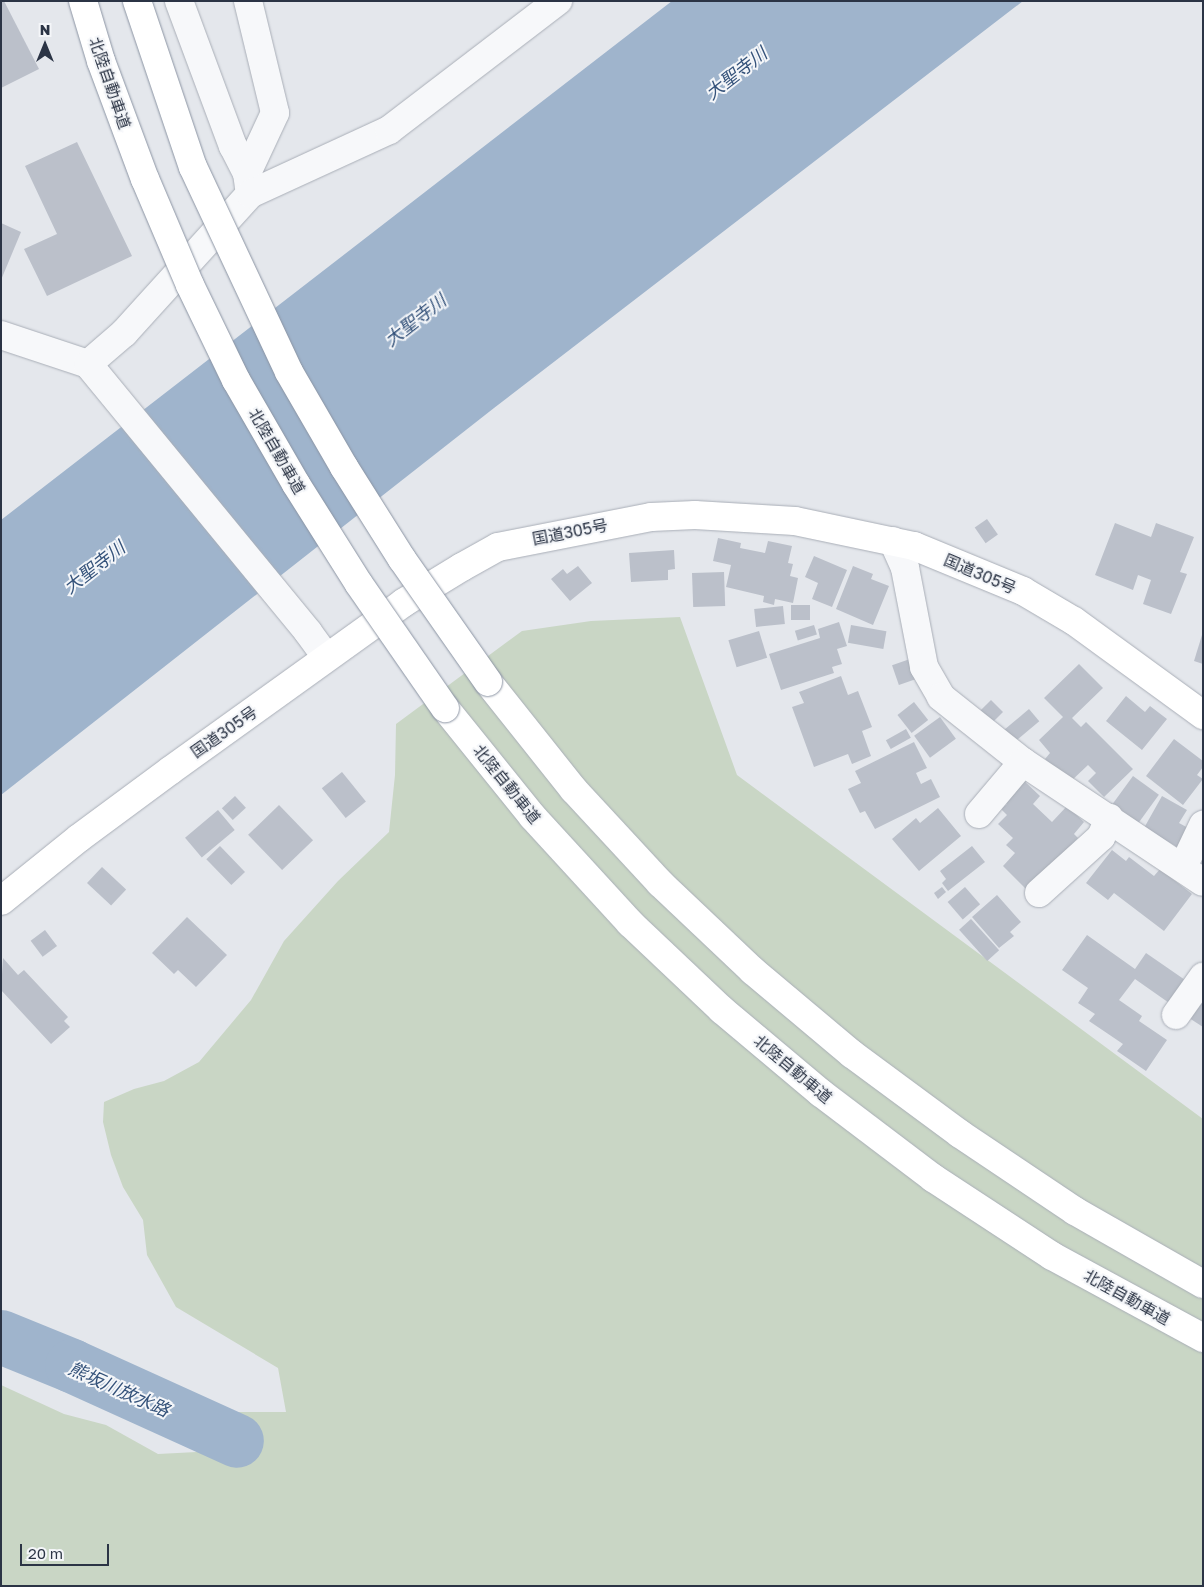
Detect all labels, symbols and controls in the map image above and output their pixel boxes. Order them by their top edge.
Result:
north arrow [20,20,70,70]
text: N [40,21,50,38]
street label: 北陸自動車道 [85,34,135,132]
water label: 大聖寺川 [701,42,771,104]
water label: 大聖寺川 [380,289,450,351]
street label: 北陸自動車道 [245,405,309,497]
street label: 国道305号 [531,515,609,549]
water label: 大聖寺川 [59,536,129,598]
street label: 国道305号 [941,550,1019,598]
street label: 国道305号 [187,702,261,762]
street label: 北陸自動車道 [469,741,545,827]
street label: 北陸自動車道 [750,1031,836,1107]
street label: 北陸自動車道 [1080,1265,1174,1329]
water label: 熊坂川放水路 [65,1357,173,1421]
scale bar [22,1534,111,1566]
text: 20 m [28,1544,63,1562]

